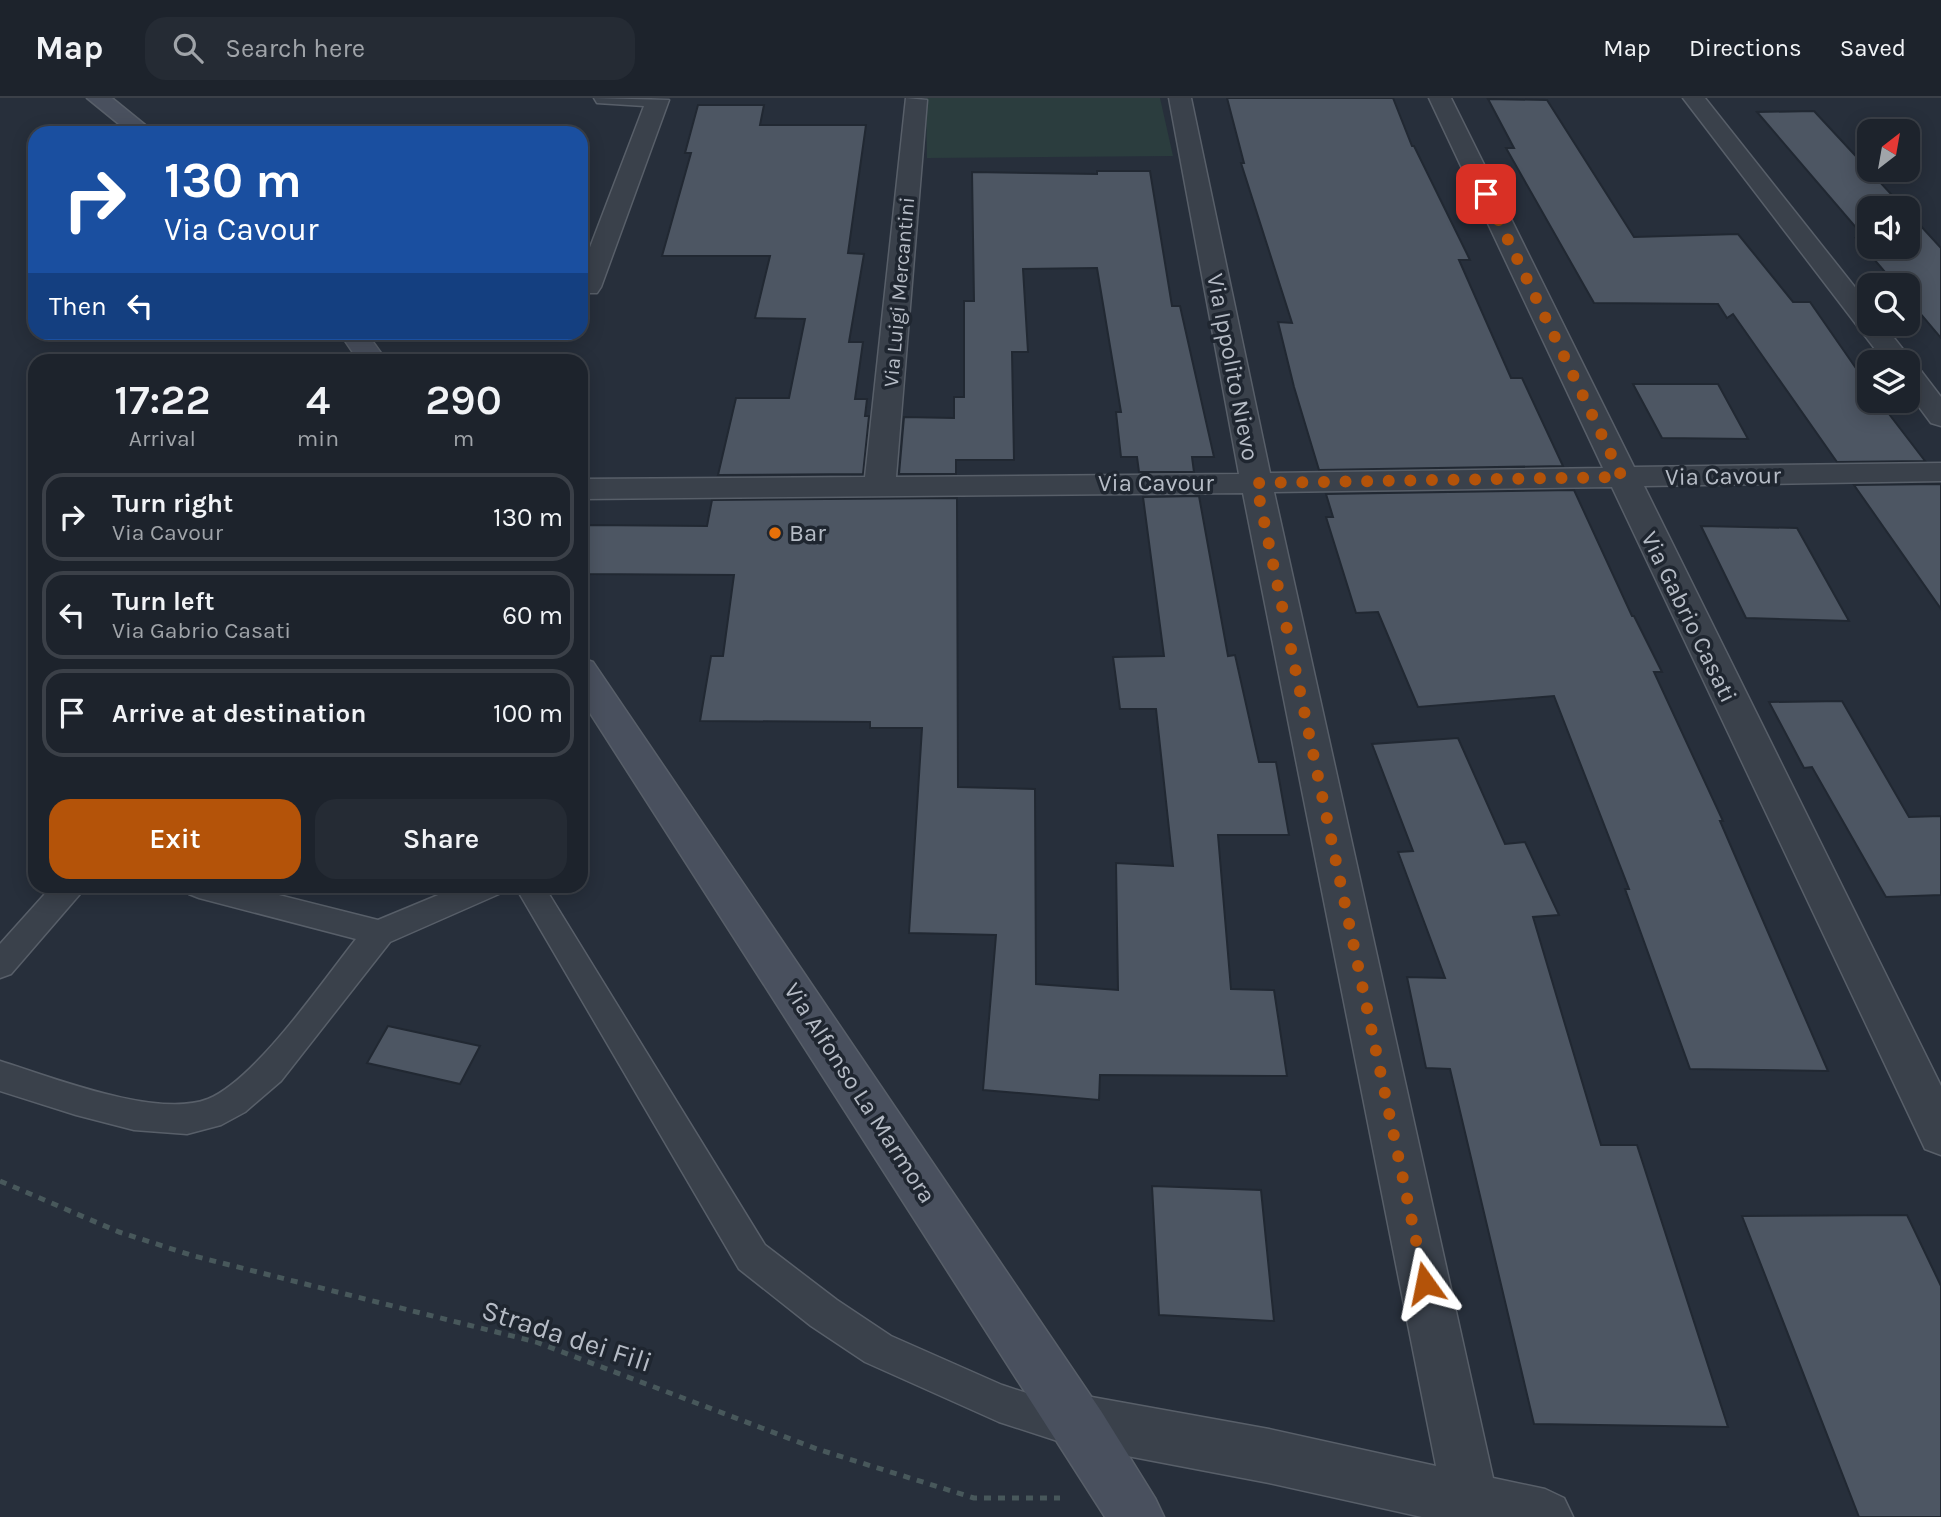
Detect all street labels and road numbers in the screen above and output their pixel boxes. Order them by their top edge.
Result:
street label: Via Luigi Mercantini [879,196,919,388]
street label: Via Ippolito Nievo [1201,271,1265,463]
street label: Via Cavour [1665,461,1781,491]
street label: Via Cavour [1098,469,1214,497]
street label: Via Gabrio Casati [1635,527,1743,707]
street label: Via Alfonso La Marmora [778,978,942,1208]
street label: Strada dei Fili [478,1293,656,1379]

